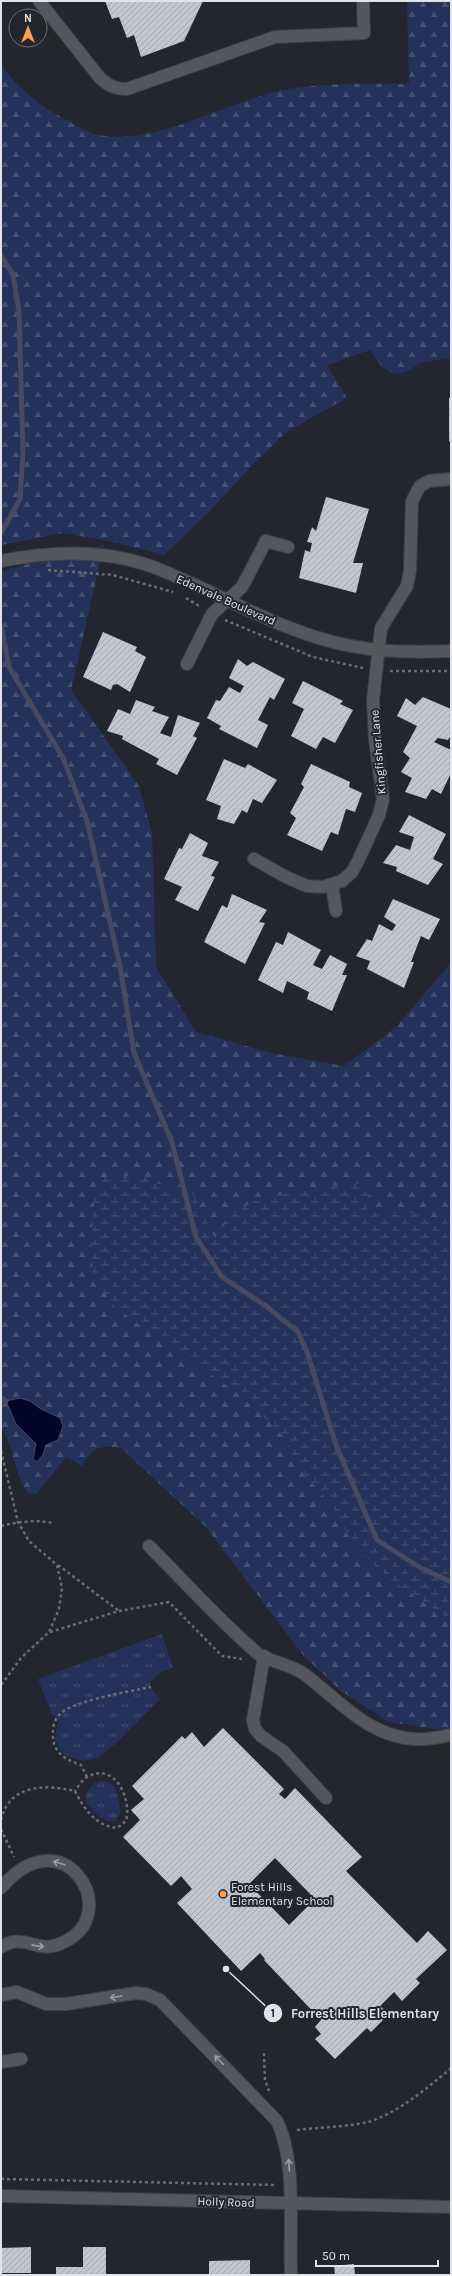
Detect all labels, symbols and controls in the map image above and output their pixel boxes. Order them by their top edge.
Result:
north arrow [8,8,48,48]
text: N [24,12,32,25]
street label: Edenvale Boulevard [174,572,278,628]
street label: Kingfisher Lane [367,709,389,795]
one-way arrow [53,1859,66,1866]
place label: Forest Hills Elementary School [231,1880,333,1908]
marker: Forest Hills Elementary School [218,1889,228,1899]
one-way arrow [32,1942,45,1950]
one-way arrow [110,1993,123,2001]
callout: Forrest Hills Elementary [263,2001,447,2026]
text: 1 [271,2006,275,2020]
text: Forrest Hills Elementary [291,2006,439,2021]
one-way arrow [214,2055,224,2065]
one-way arrow [285,2159,292,2172]
street label: Holly Road [197,2194,255,2210]
scale bar [316,2242,438,2268]
text: 50 m [322,2249,350,2263]

